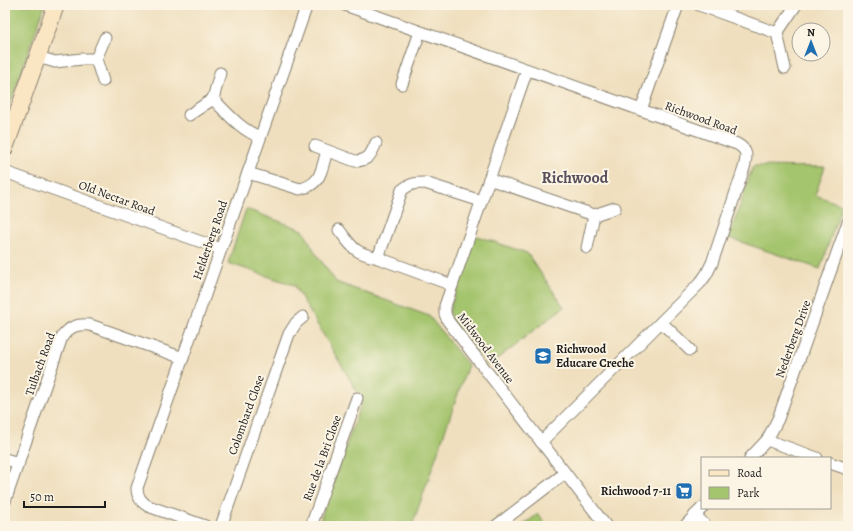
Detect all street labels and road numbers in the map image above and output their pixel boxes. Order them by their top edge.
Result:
street label: Richwood Road [663,98,740,139]
street label: Old Nectar Road [76,177,158,219]
street label: Helderberg Road [189,198,231,282]
street label: Nederberg Drive [772,298,814,380]
street label: Midwood Avenue [454,309,518,387]
street label: Tulbach Road [21,330,59,398]
street label: Colombard Close [224,373,268,457]
street label: Rue de la Bri Close [299,413,345,503]

